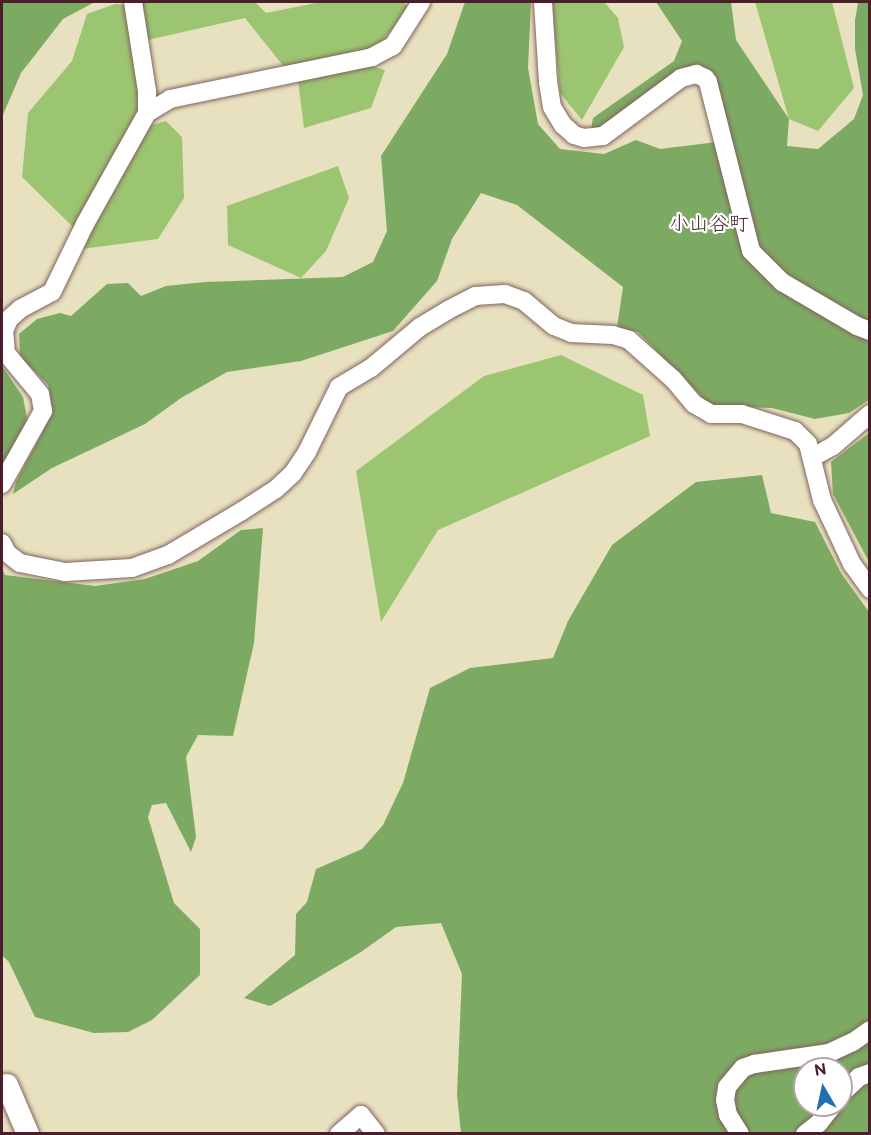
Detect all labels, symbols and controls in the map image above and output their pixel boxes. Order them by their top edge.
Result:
district label: 小山谷町 [669,212,749,236]
north arrow [793,1057,853,1117]
text: N [813,1060,828,1081]

